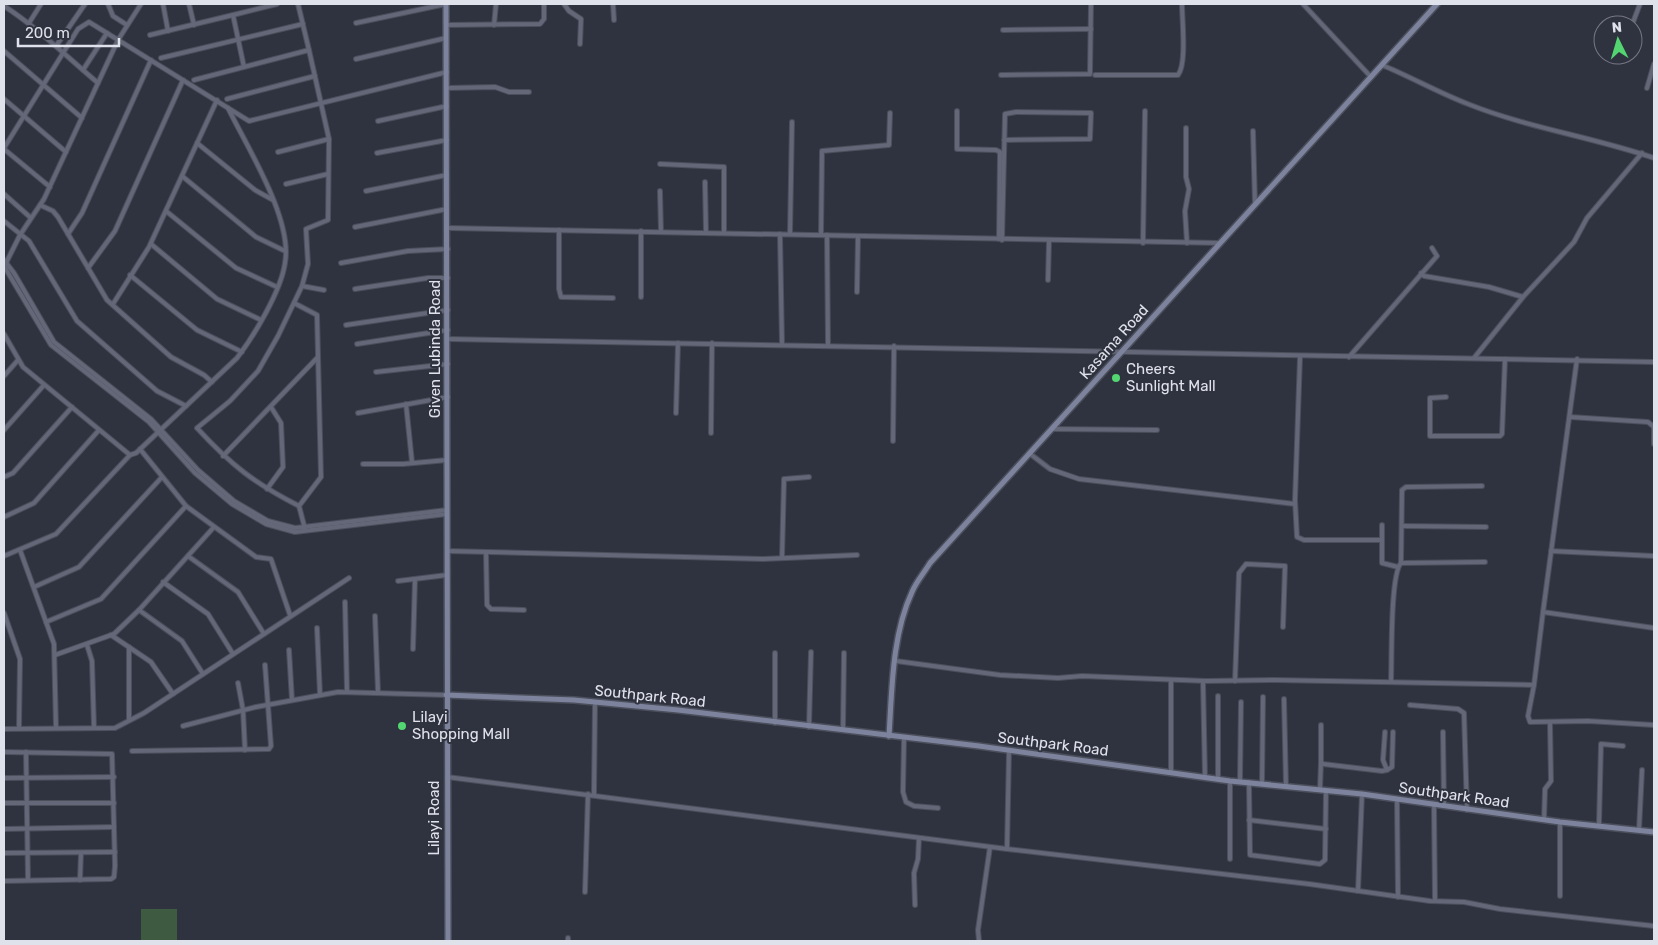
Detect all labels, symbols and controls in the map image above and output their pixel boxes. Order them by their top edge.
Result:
scale bar [18,15,119,47]
north arrow [1593,15,1643,65]
text: N [1611,19,1623,36]
text: 200 m [25,24,70,42]
street label: Given Lubinda Road [426,280,444,418]
street label: Kasama Road [1076,301,1152,383]
place label: Cheers Sunlight Mall [1126,360,1216,395]
marker: Cheers Sunlight Mall [1110,372,1122,384]
street label: Southpark Road [594,681,706,711]
place label: Lilayi Shopping Mall [412,708,510,743]
marker: Lilayi Shopping Mall [396,720,408,732]
street label: Southpark Road [996,728,1110,760]
street label: Southpark Road [1397,778,1511,812]
street label: Lilayi Road [425,781,443,855]

